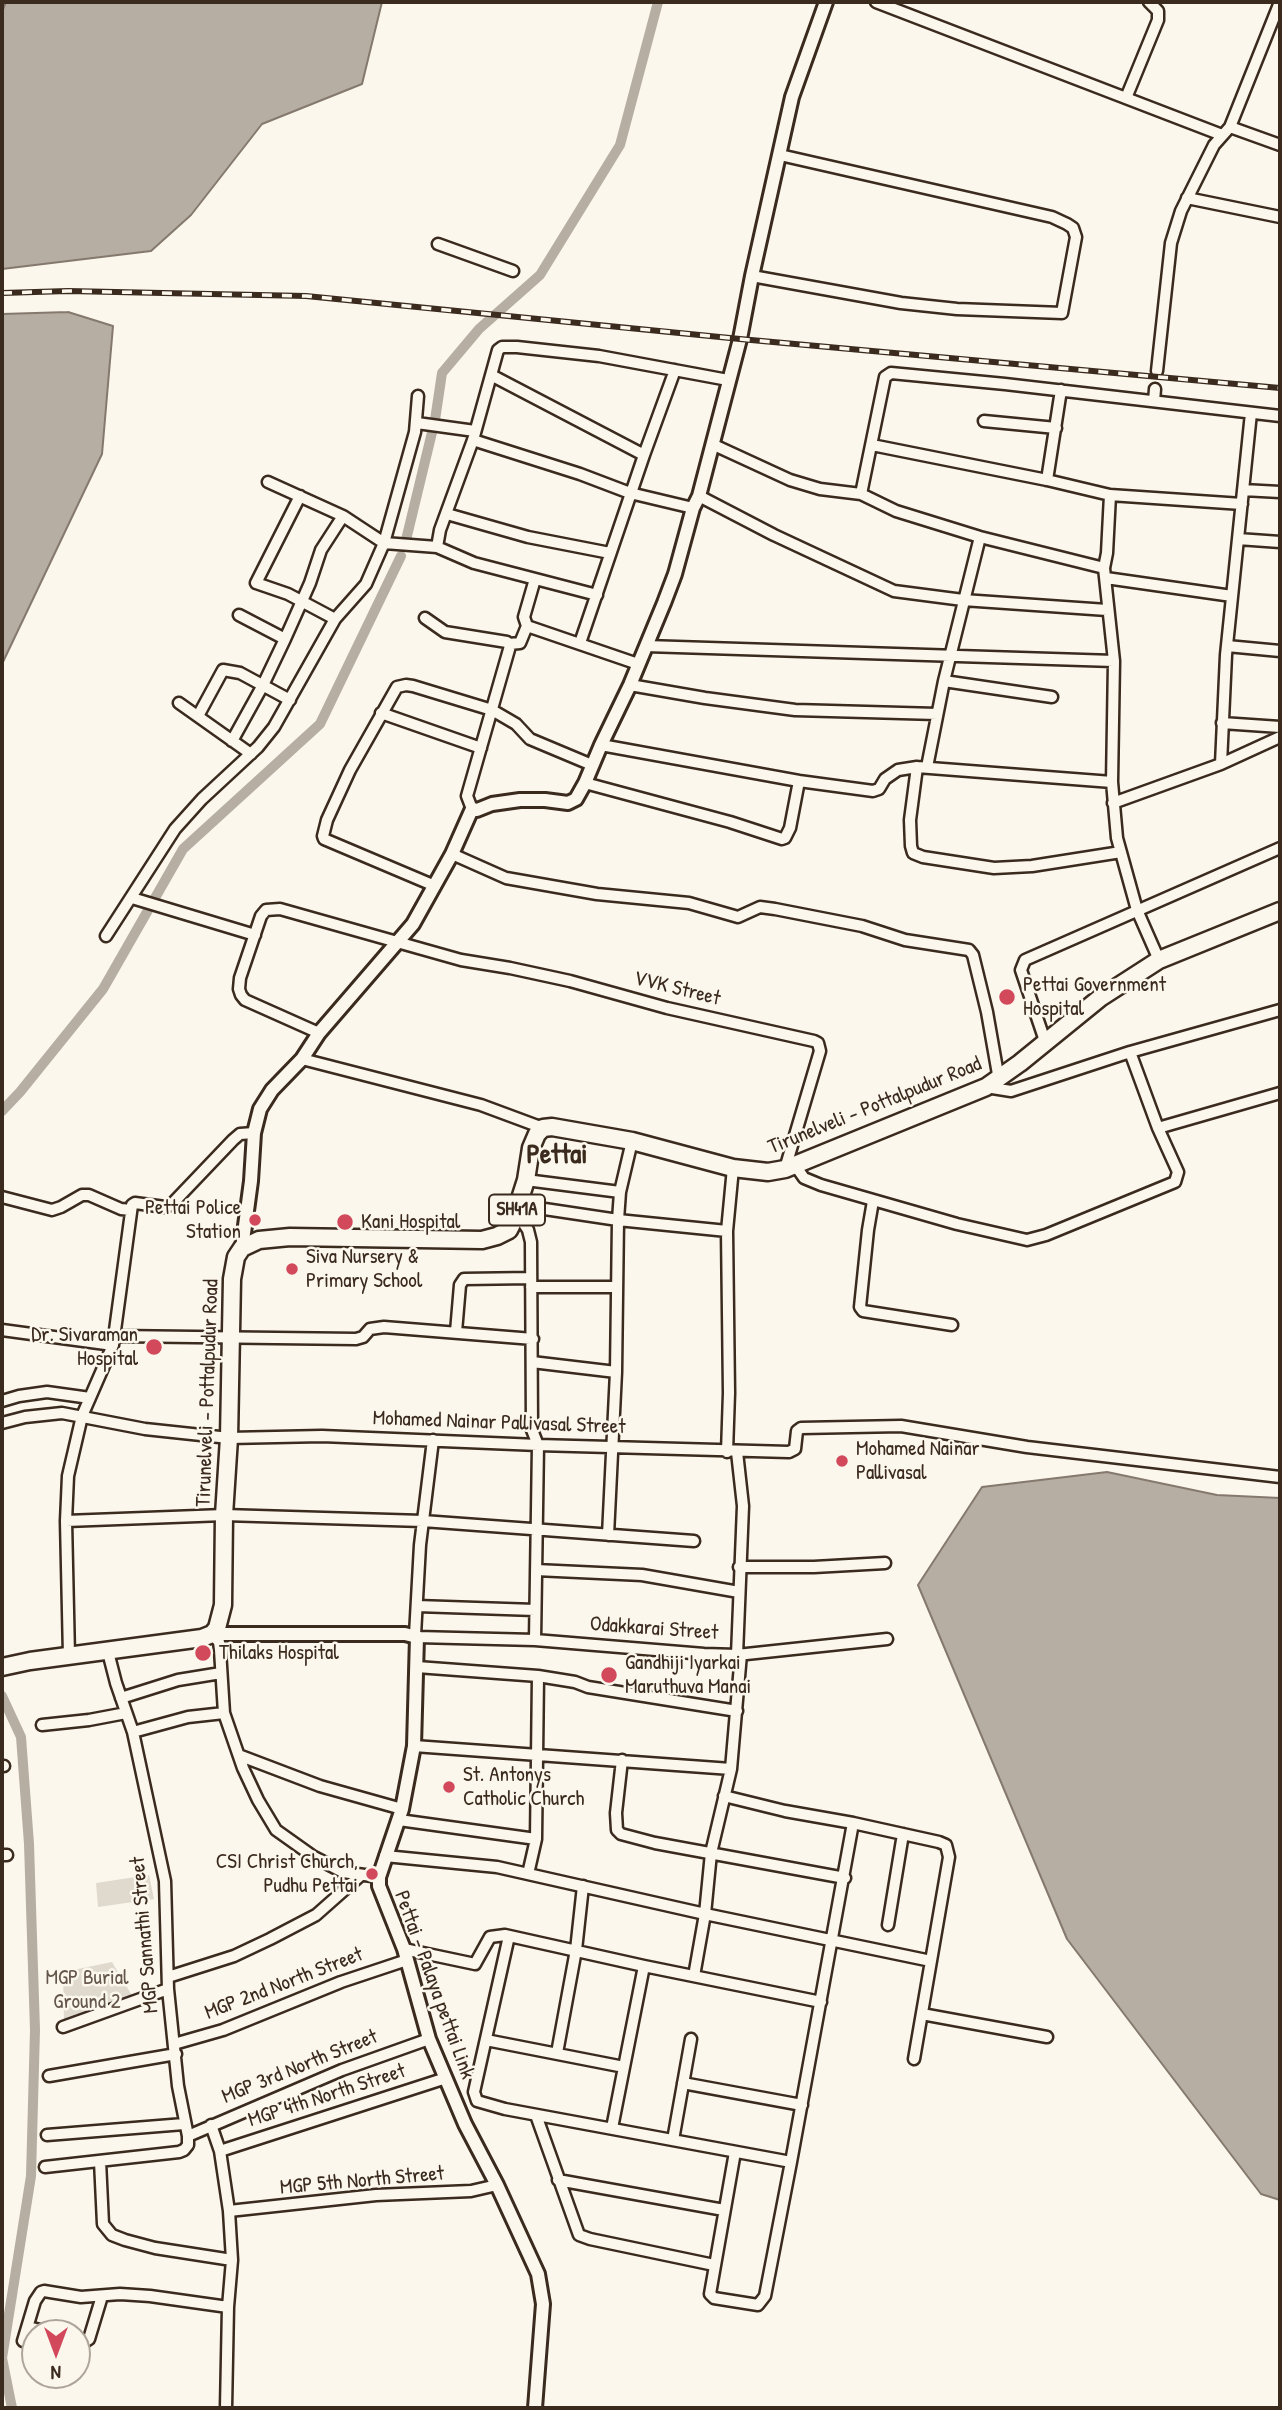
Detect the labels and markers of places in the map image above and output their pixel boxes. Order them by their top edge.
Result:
place label: Pettai Government Hospital [1023,972,1166,1022]
marker: Pettai Government Hospital [997,987,1017,1007]
place label: Pettai Police Station [145,1195,241,1245]
place label: Kani Hospital [361,1209,460,1235]
marker: Pettai Police Station [247,1212,263,1228]
marker: Kani Hospital [335,1212,355,1232]
place label: Siva Nursery & Primary School [306,1244,422,1294]
marker: Siva Nursery & Primary School [284,1261,300,1277]
place label: Dr. Sivaraman Hospital [31,1322,138,1372]
marker: Dr. Sivaraman Hospital [144,1337,164,1357]
place label: Mohamed Nainar Pallivasal [856,1436,980,1486]
marker: Mohamed Nainar Pallivasal [834,1453,850,1469]
place label: Thilaks Hospital [219,1640,339,1666]
marker: Thilaks Hospital [193,1643,213,1663]
place label: Gandhiji Iyarkai Maruthuva Manai [625,1650,751,1700]
marker: Gandhiji Iyarkai Maruthuva Manai [599,1665,619,1685]
place label: St. Antonys Catholic Church [463,1762,584,1812]
marker: St. Antonys Catholic Church [441,1779,457,1795]
place label: CSI Christ Church, Pudhu Pettai [216,1849,358,1899]
marker: CSI Christ Church, Pudhu Pettai [364,1866,380,1882]

